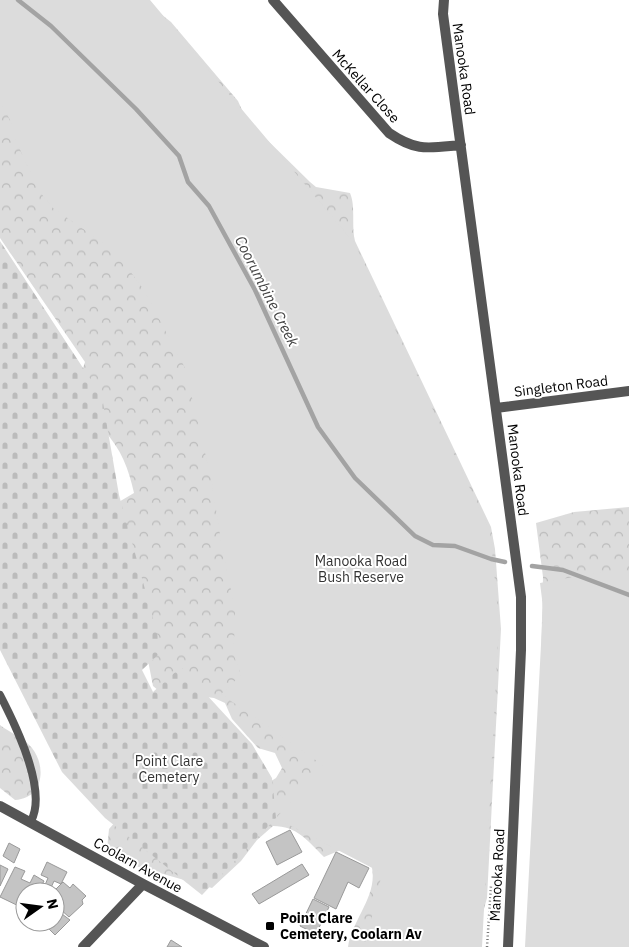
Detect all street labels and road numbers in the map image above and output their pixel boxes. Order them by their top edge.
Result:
street label: Manooka Road [449,22,479,116]
street label: McKellar Close [328,45,404,127]
street label: Singleton Road [513,371,609,401]
street label: Manooka Road [503,423,533,517]
street label: Manooka Road [486,828,508,922]
street label: Coolarn Avenue [90,833,186,897]

